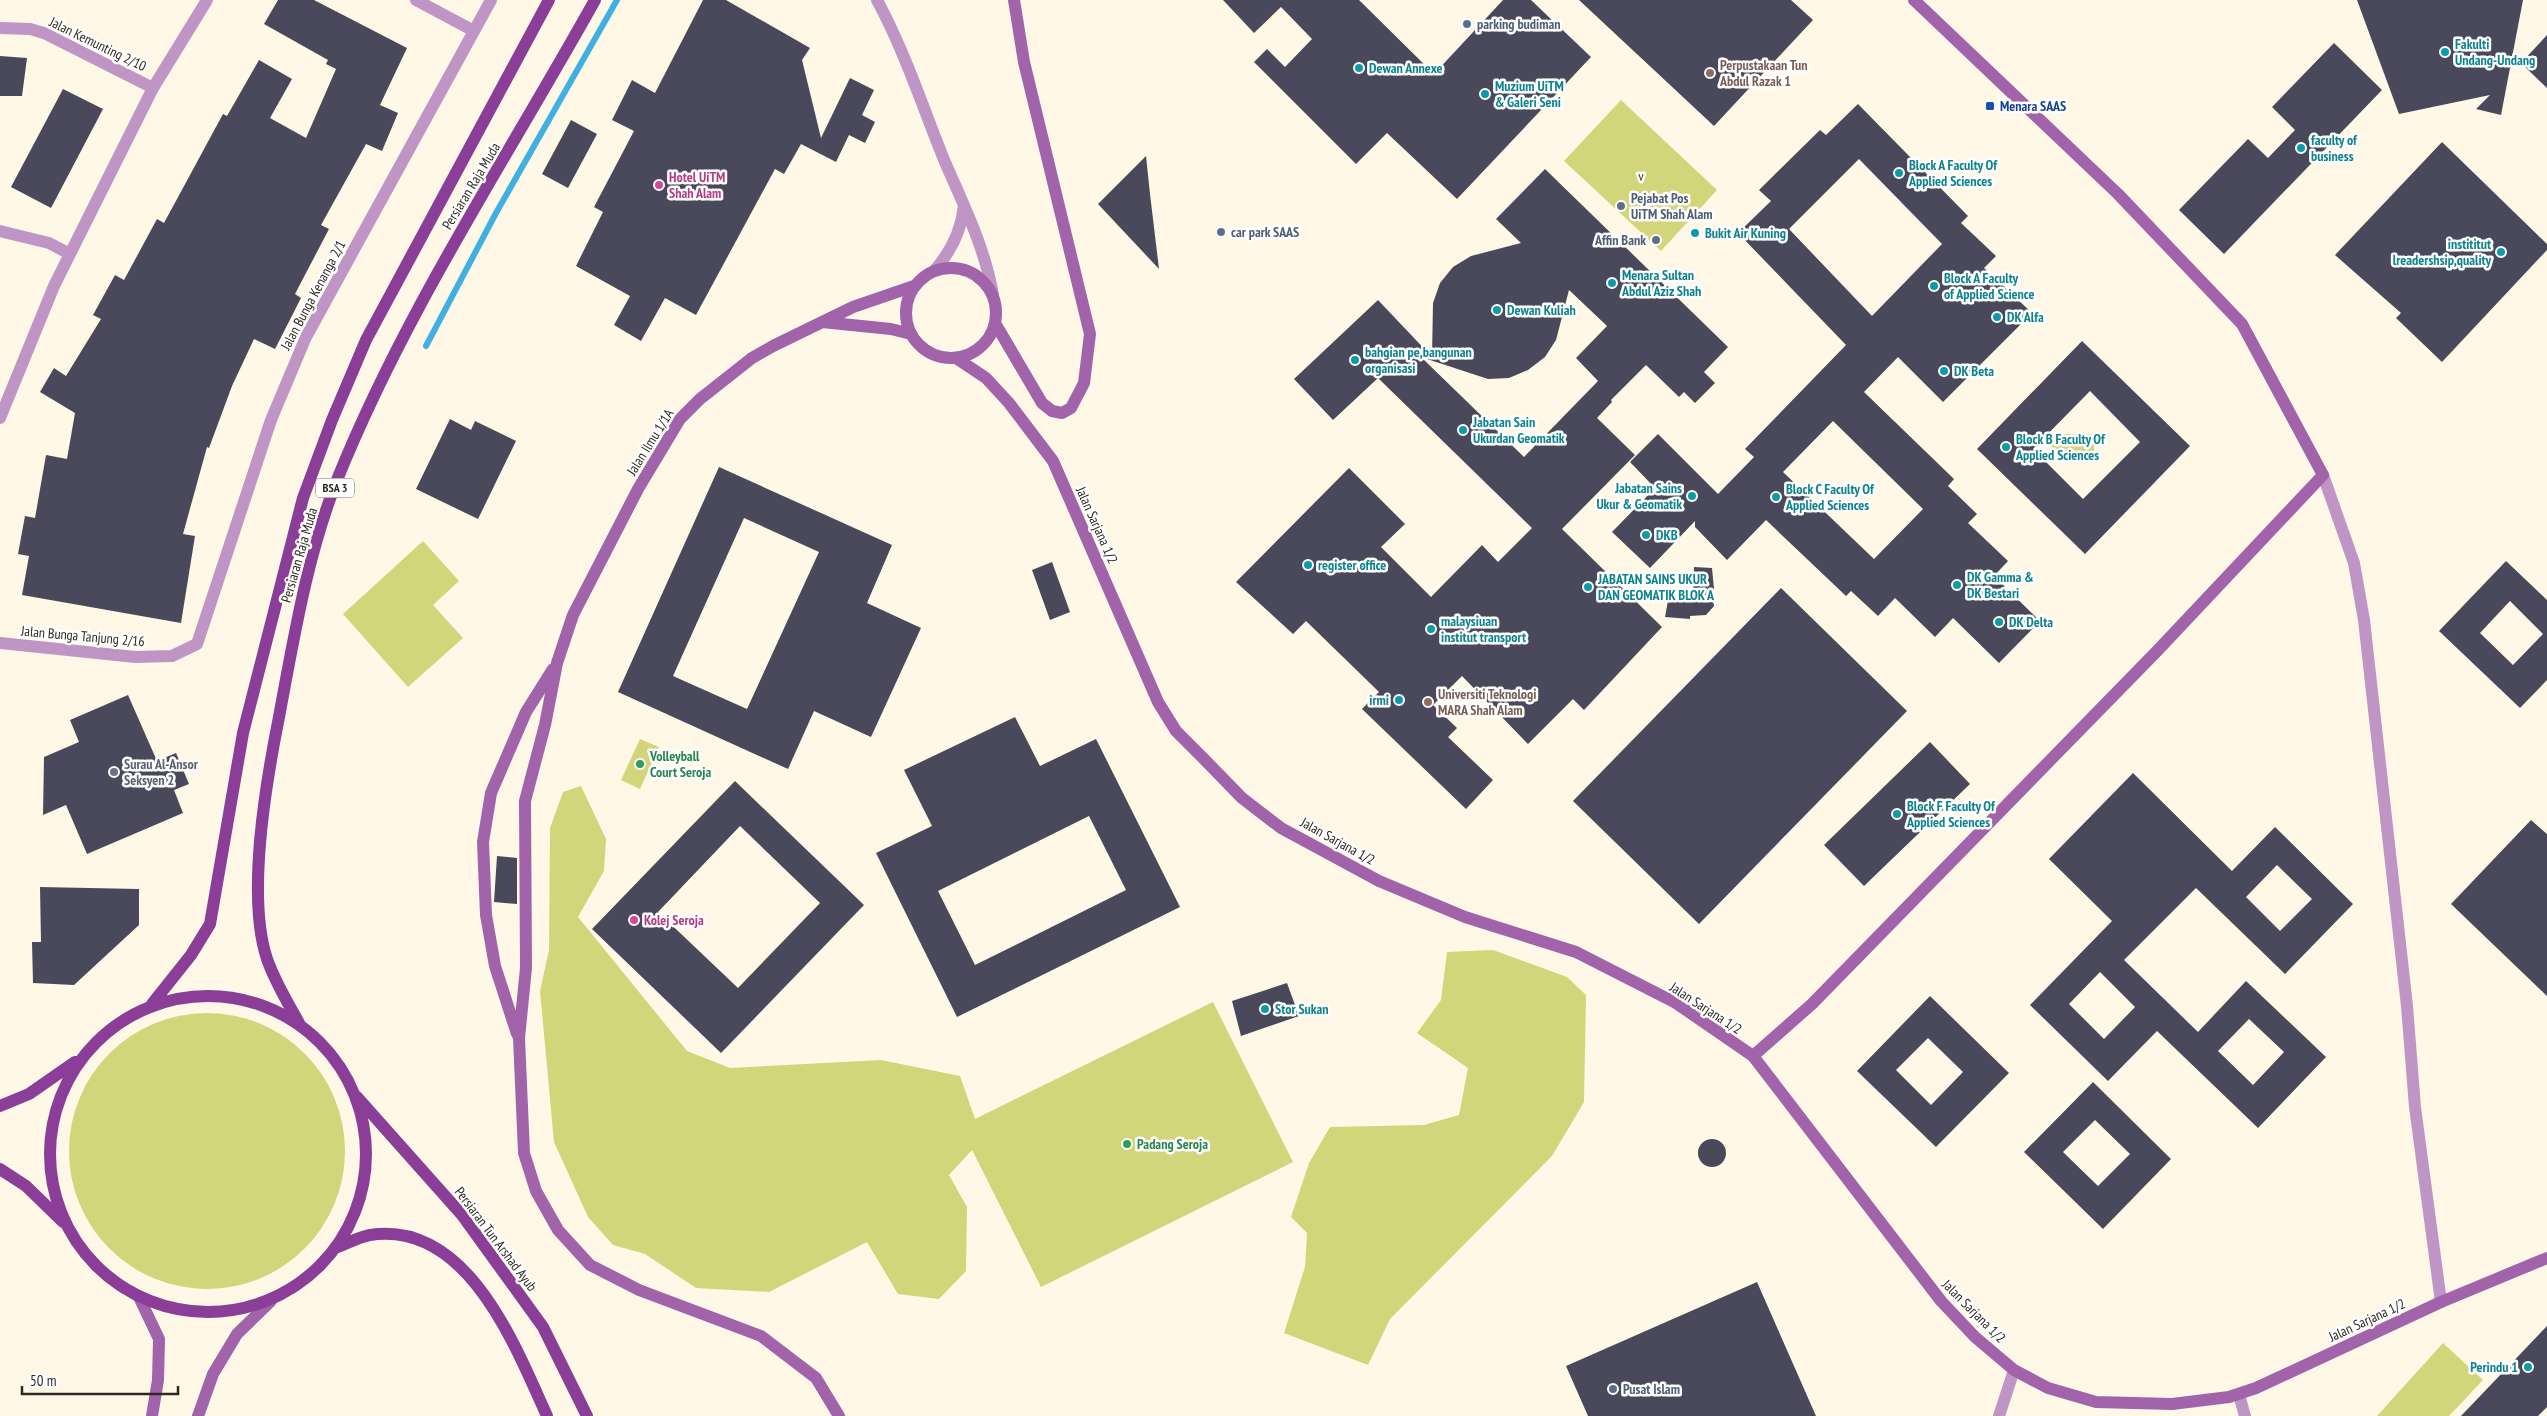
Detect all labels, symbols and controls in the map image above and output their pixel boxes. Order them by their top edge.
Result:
street label: Jalan Kemunting 2/10 [46,12,149,75]
place label: parking budiman [1477,15,1561,33]
marker: parking budiman [1461,18,1473,30]
place label: Fakulti Undang-Undang [2455,35,2535,69]
marker: Fakulti Undang-Undang [2439,46,2451,58]
place label: Perpustakaan Tun Abdul Razak 1 [1719,56,1808,90]
place label: Dewan Annexe [1369,59,1443,77]
marker: Dewan Annexe [1353,62,1365,74]
marker: Perpustakaan Tun Abdul Razak 1 [1704,67,1716,79]
place label: Muzium UiTM & Galeri Seni [1495,77,1564,111]
marker: Muzium UiTM & Galeri Seni [1479,88,1491,100]
place label: Menara SAAS [2000,97,2066,115]
marker: Menara SAAS [1984,100,1996,112]
place label: faculty of business [2311,131,2358,165]
street label: Persiaran Raja Muda [438,139,504,233]
marker: faculty of business [2295,142,2307,154]
place label: Block A Faculty Of Applied Sciences [1908,156,1998,190]
park label: v [1638,167,1644,185]
marker: Block A Faculty Of Applied Sciences [1893,167,1905,179]
place label: Hotel UiTM Shah Alam [669,168,725,202]
marker: Hotel UiTM Shah Alam [653,179,665,191]
place label: Pejabat Pos UiTM Shah Alam [1631,189,1713,223]
marker: Pejabat Pos UiTM Shah Alam [1615,200,1627,212]
place label: car park SAAS [1231,223,1299,241]
place label: Bukit Air Kuning [1705,224,1786,242]
marker: car park SAAS [1215,226,1227,238]
marker: Bukit Air Kuning [1689,227,1701,239]
place label: Affin Bank [1594,231,1646,249]
marker: Affin Bank [1650,234,1662,246]
place label: instititut lreadershsip,quality [2393,235,2491,269]
street label: Jalan Bunga Kenanga 2/1 [276,237,350,354]
marker: instititut lreadershsip,quality [2495,246,2507,258]
place label: Menara Sultan Abdul Aziz Shah [1621,266,1701,300]
place label: Block A Faculty of Applied Science [1944,269,2035,303]
marker: Menara Sultan Abdul Aziz Shah [1606,277,1618,289]
marker: Block A Faculty of Applied Science [1928,280,1940,292]
place label: Dewan Kuliah [1507,301,1576,319]
marker: Dewan Kuliah [1491,304,1503,316]
place label: DK Alfa [2007,308,2044,326]
marker: DK Alfa [1991,311,2003,323]
place label: bahgian pe,bangunan organisasi [1365,343,1472,377]
marker: bahgian pe,bangunan organisasi [1349,354,1361,366]
place label: DK Beta [1954,362,1994,380]
marker: DK Beta [1938,365,1950,377]
street label: Jalan Ilmu 1/1A [622,405,678,479]
place label: Jabatan Sain Ukurdan Geomatik [1472,413,1565,447]
marker: Jabatan Sain Ukurdan Geomatik [1457,424,1469,436]
place label: Block B Faculty Of Applied Sciences [2015,430,2106,464]
marker: Block B Faculty Of Applied Sciences [2000,441,2012,453]
road number: BSA 3 [316,478,354,498]
place label: Jabatan Sains Ukur & Geomatik [1596,479,1682,513]
place label: Block C Faculty Of Applied Sciences [1785,480,1875,514]
street label: Jalan Sarjana 1/2 [1072,483,1122,566]
marker: Jabatan Sains Ukur & Geomatik [1686,490,1698,502]
marker: Block C Faculty Of Applied Sciences [1770,491,1782,503]
street label: Persiaran Raja Muda [277,505,321,605]
place label: DKB [1656,526,1678,544]
marker: DKB [1640,529,1652,541]
place label: register office [1318,556,1386,574]
marker: register office [1302,559,1314,571]
place label: DK Gamma & DK Bestari [1967,568,2034,602]
place label: JABATAN SAINS UKUR DAN GEOMATIK BLOK A [1597,570,1715,604]
marker: DK Gamma & DK Bestari [1951,579,1963,591]
marker: JABATAN SAINS UKUR DAN GEOMATIK BLOK A [1582,581,1594,593]
place label: malaysiuan institut transport [1441,612,1526,646]
place label: DK Delta [2009,613,2053,631]
marker: DK Delta [1993,616,2005,628]
street label: Jalan Bunga Tanjung 2/16 [19,622,146,650]
marker: malaysiuan institut transport [1425,623,1437,635]
place label: Universiti Teknologi MARA Shah Alam [1438,685,1536,719]
place label: irmi [1369,691,1389,709]
marker: irmi [1393,694,1405,706]
marker: Universiti Teknologi MARA Shah Alam [1422,696,1434,708]
place label: Volleyball Court Seroja [649,747,711,781]
place label: Surau Al-Ansor Seksyen 2 [124,755,199,789]
marker: Volleyball Court Seroja [634,758,646,770]
marker: Surau Al-Ansor Seksyen 2 [108,766,120,778]
place label: Block F Faculty Of Applied Sciences [1906,797,1996,831]
marker: Block F Faculty Of Applied Sciences [1891,808,1903,820]
street label: Jalan Sarjana 1/2 [1297,813,1378,869]
place label: Kolej Seroja [644,911,704,929]
marker: Kolej Seroja [628,914,640,926]
street label: Jalan Sarjana 1/2 [1666,977,1745,1038]
place label: Stor Sukan [1275,1000,1329,1018]
marker: Stor Sukan [1259,1003,1271,1015]
place label: Padang Seroja [1137,1135,1208,1153]
marker: Padang Seroja [1121,1138,1133,1150]
street label: Persiaran Tun Arshad Ayub [451,1183,541,1295]
street label: Jalan Sarjana 1/2 [1938,1275,2010,1347]
street label: Jalan Sarjana 1/2 [2325,1294,2408,1346]
place label: Perindu 1 [2470,1358,2518,1376]
marker: Perindu 1 [2522,1361,2534,1373]
scale bar [22,1364,179,1396]
text: 50 m [30,1371,56,1390]
place label: Pusat Islam [1623,1380,1680,1398]
marker: Pusat Islam [1607,1383,1619,1395]

